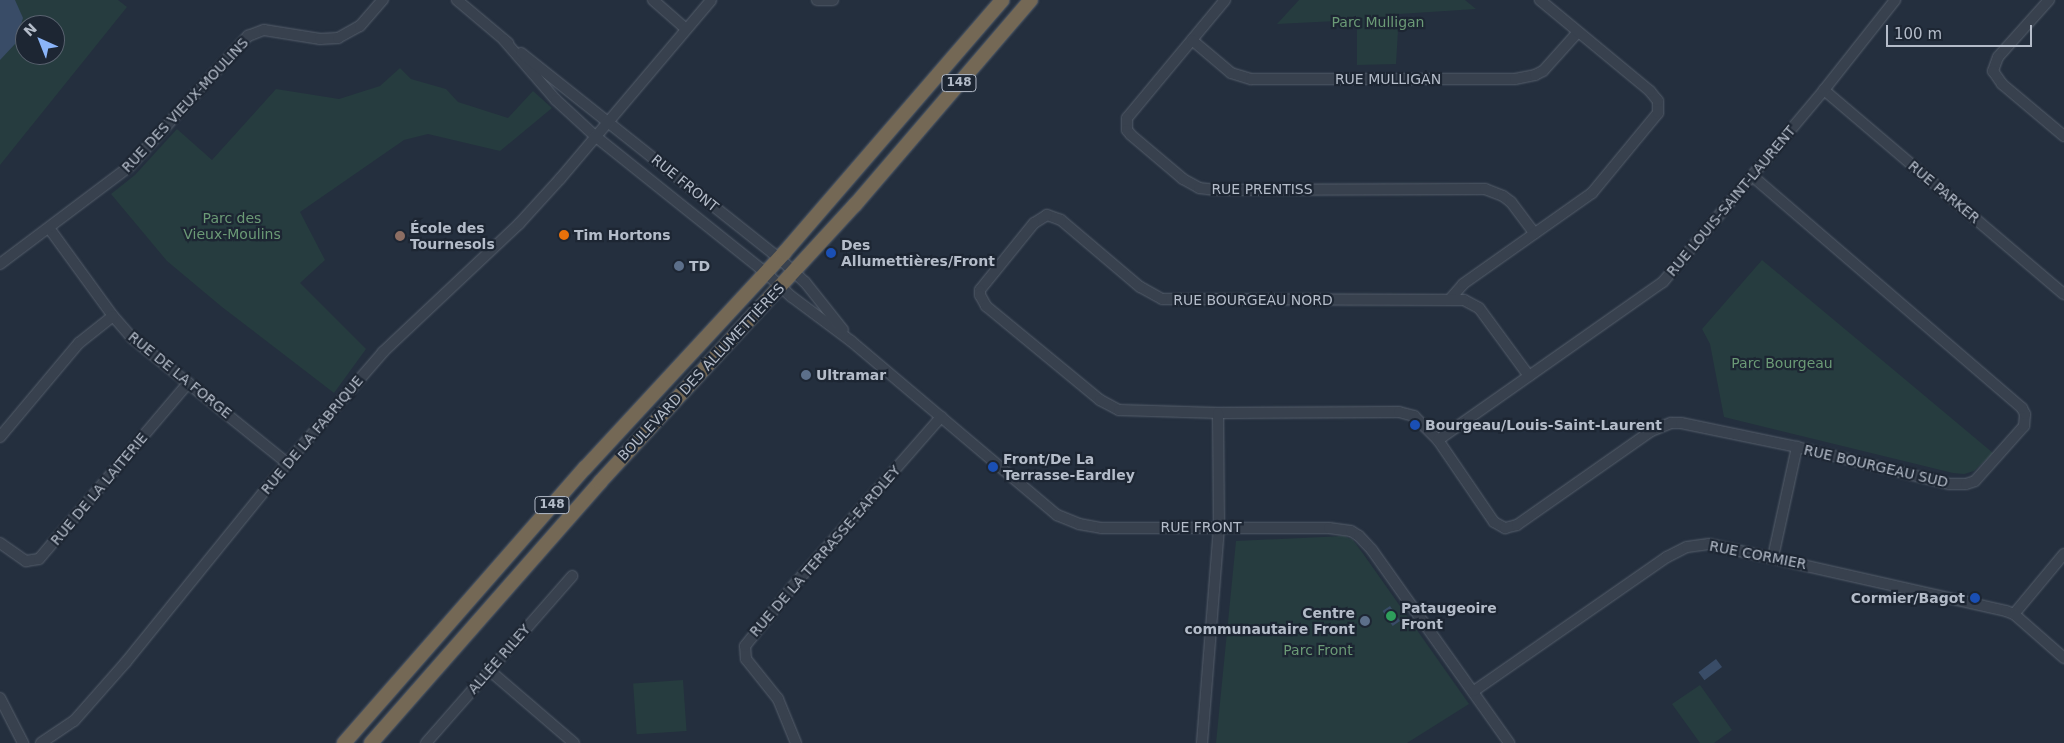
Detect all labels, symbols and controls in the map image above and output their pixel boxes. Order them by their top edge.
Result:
park label: Parc Mulligan [1332,14,1424,30]
north arrow [15,15,65,65]
scale bar [1889,15,2035,47]
text: N [21,20,40,40]
text: 100 m [1894,25,1942,43]
street label: RUE DES VIEUX-MOULINS [118,34,252,176]
street label: RUE MULLIGAN [1335,71,1441,87]
road number: 148 [940,74,978,92]
street label: RUE LOUIS-SAINT-LAURENT [1663,122,1799,280]
street label: RUE FRONT [648,151,722,215]
street label: RUE PARKER [1905,157,1983,227]
street label: RUE PRENTISS [1211,181,1313,197]
park label: Parc des Vieux-Moulins [183,210,281,242]
place label: École des Tournesols [410,220,495,252]
place label: Tim Hortons [574,227,671,243]
marker: Tim Hortons [558,229,570,241]
marker: École des Tournesols [394,230,406,242]
place label: Des Allumettières/Front [841,237,995,270]
marker: Des Allumettières/Front [825,247,837,259]
place label: TD [689,258,710,274]
marker: TD [673,260,685,272]
street label: BOULEVARD DES ALLUMETTIÈRES [614,280,788,464]
street label: RUE BOURGEAU NORD [1173,292,1333,308]
street label: RUE DE LA FORGE [125,328,235,422]
park label: Parc Bourgeau [1731,355,1833,371]
place label: Ultramar [816,367,886,383]
marker: Ultramar [800,369,812,381]
street label: RUE DE LA FABRIQUE [258,372,366,498]
place label: Bourgeau/Louis-Saint-Laurent [1425,417,1662,433]
marker: Bourgeau/Louis-Saint-Laurent [1409,419,1421,431]
street label: RUE DE LA LAITERIE [47,429,151,549]
street label: RUE BOURGEAU SUD [1802,441,1950,491]
place label: Front/De La Terrasse-Eardley [1003,451,1135,484]
marker: Front/De La Terrasse-Eardley [987,461,999,473]
street label: RUE DE LA TERRASSE-EARDLEY [746,462,904,640]
road number: 148 [533,496,571,514]
street label: RUE FRONT [1160,519,1242,535]
street label: RUE CORMIER [1708,537,1808,573]
place label: Cormier/Bagot [1851,590,1965,606]
marker: Cormier/Bagot [1969,592,1981,604]
place label: Pataugeoire Front [1401,600,1497,632]
place label: Centre communautaire Front [1184,605,1355,638]
marker: Pataugeoire Front [1385,610,1397,622]
marker: Centre communautaire Front [1359,615,1371,627]
street label: ALLÉE RILEY [464,621,534,697]
park label: Parc Front [1283,642,1353,658]

